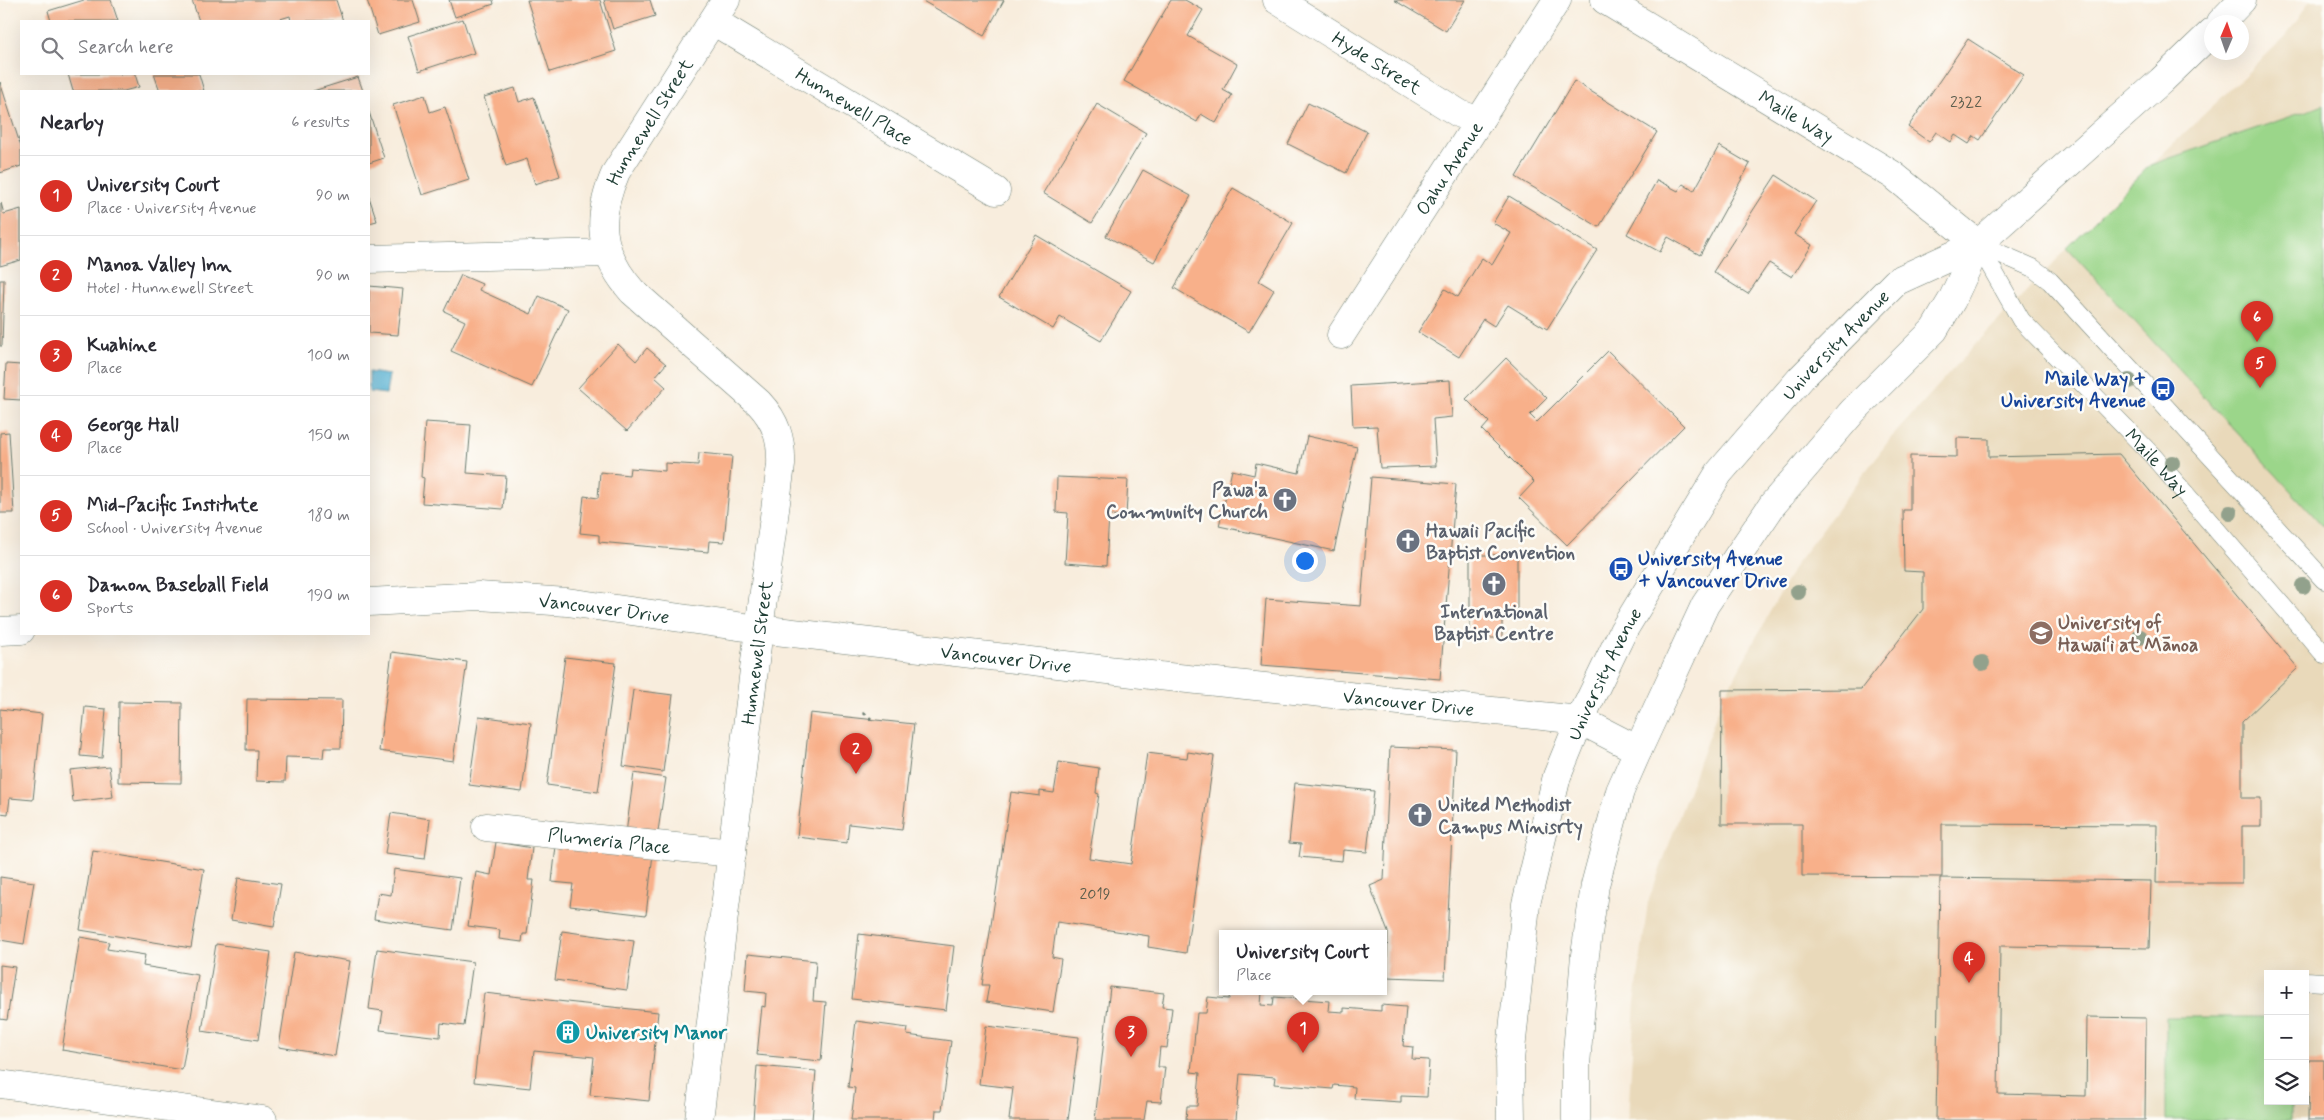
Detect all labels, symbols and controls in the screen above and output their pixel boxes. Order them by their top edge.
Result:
north arrow [2204,15,2249,60]
search box [20,20,370,75]
street label: Hyde Street [1327,26,1426,101]
icon: search [38,34,66,62]
text: Search here [78,35,174,60]
street label: Hunnewell Street [601,54,699,189]
street label: Hunnewell Place [790,62,917,152]
street label: Maile Way [1753,85,1838,151]
house number: 2322 [1950,92,1982,113]
text: Nearby [40,109,104,137]
text: 6 results [291,112,350,133]
street label: Oahu Avenue [1411,117,1490,220]
text: University Court [87,173,220,198]
text: 1 [52,185,60,206]
text: 90 m [316,185,350,206]
text: Place · University Avenue [87,198,257,219]
text: Manoa Valley Inn [87,253,231,278]
text: 2 [52,265,60,286]
text: 90 m [316,265,350,286]
text: Hotel · Hunnewell Street [87,278,254,299]
street label: University Avenue [1777,285,1896,406]
pin: 6 [2241,301,2273,342]
text: Kuahine [87,333,157,358]
text: 3 [52,345,60,366]
text: 100 m [307,345,350,366]
pin: 5 [2244,347,2276,388]
text: Place [87,358,122,379]
place label: Maile Way + University Avenue [2001,367,2146,414]
bus stop icon: Maile Way + University Avenue [2150,376,2176,402]
text: George Hall [87,413,179,438]
street label: Maile Way [2119,424,2193,503]
text: 4 [51,425,61,446]
text: 150 m [308,425,350,446]
text: Place [87,438,122,459]
place label: Pawa'a Community Church [1106,478,1268,525]
church icon: Pawa'a Community Church [1272,487,1298,513]
text: Mid-Pacific Institute [87,493,258,518]
text: 5 [51,505,61,526]
text: 180 m [307,505,350,526]
text: School · University Avenue [87,518,263,539]
place label: Hawaii Pacific Baptist Convention [1426,519,1575,566]
church icon: Hawaii Pacific Baptist Convention [1395,528,1421,554]
place label: University Avenue + Vancouver Drive [1638,547,1788,594]
your location [1292,548,1318,574]
bus stop icon: University Avenue + Vancouver Drive [1608,556,1634,582]
church icon: International Baptist Centre [1481,571,1507,597]
text: Damon Baseball Field [87,573,269,598]
street label: Hunnewell Street [736,579,779,726]
text: 6 [52,585,60,606]
text: 190 m [307,585,350,606]
street label: Vancouver Drive [538,589,671,630]
text: Sports [87,598,133,619]
place label: International Baptist Centre [1434,600,1554,647]
street label: University Avenue [1562,603,1648,744]
place label: University of Hawaiʻi at Mānoa [2058,611,2198,658]
school or university icon: University of Hawaiʻi at Mānoa [2028,620,2054,646]
street label: Vancouver Drive [939,639,1073,680]
street label: Vancouver Drive [1342,684,1475,723]
pin: 2 [840,733,872,774]
place label: United Methodist Campus Minisrty [1438,793,1583,841]
church icon: United Methodist Campus Minisrty [1407,802,1433,828]
street label: Plumeria Place [547,823,672,860]
house number: 2019 [1079,884,1111,905]
popup [1219,930,1387,995]
text: University Court [1236,940,1370,965]
pin: 4 [1953,942,1985,983]
text: Place [1236,965,1272,986]
map controls [2264,970,2309,1105]
button: + [2264,970,2309,1015]
pin: 1 [1287,1012,1319,1053]
button: − [2264,1015,2309,1060]
pin: 3 [1115,1016,1147,1057]
building icon: University Manor [555,1019,581,1045]
place label: University Manor [586,1021,728,1046]
button: layers [2264,1060,2309,1105]

